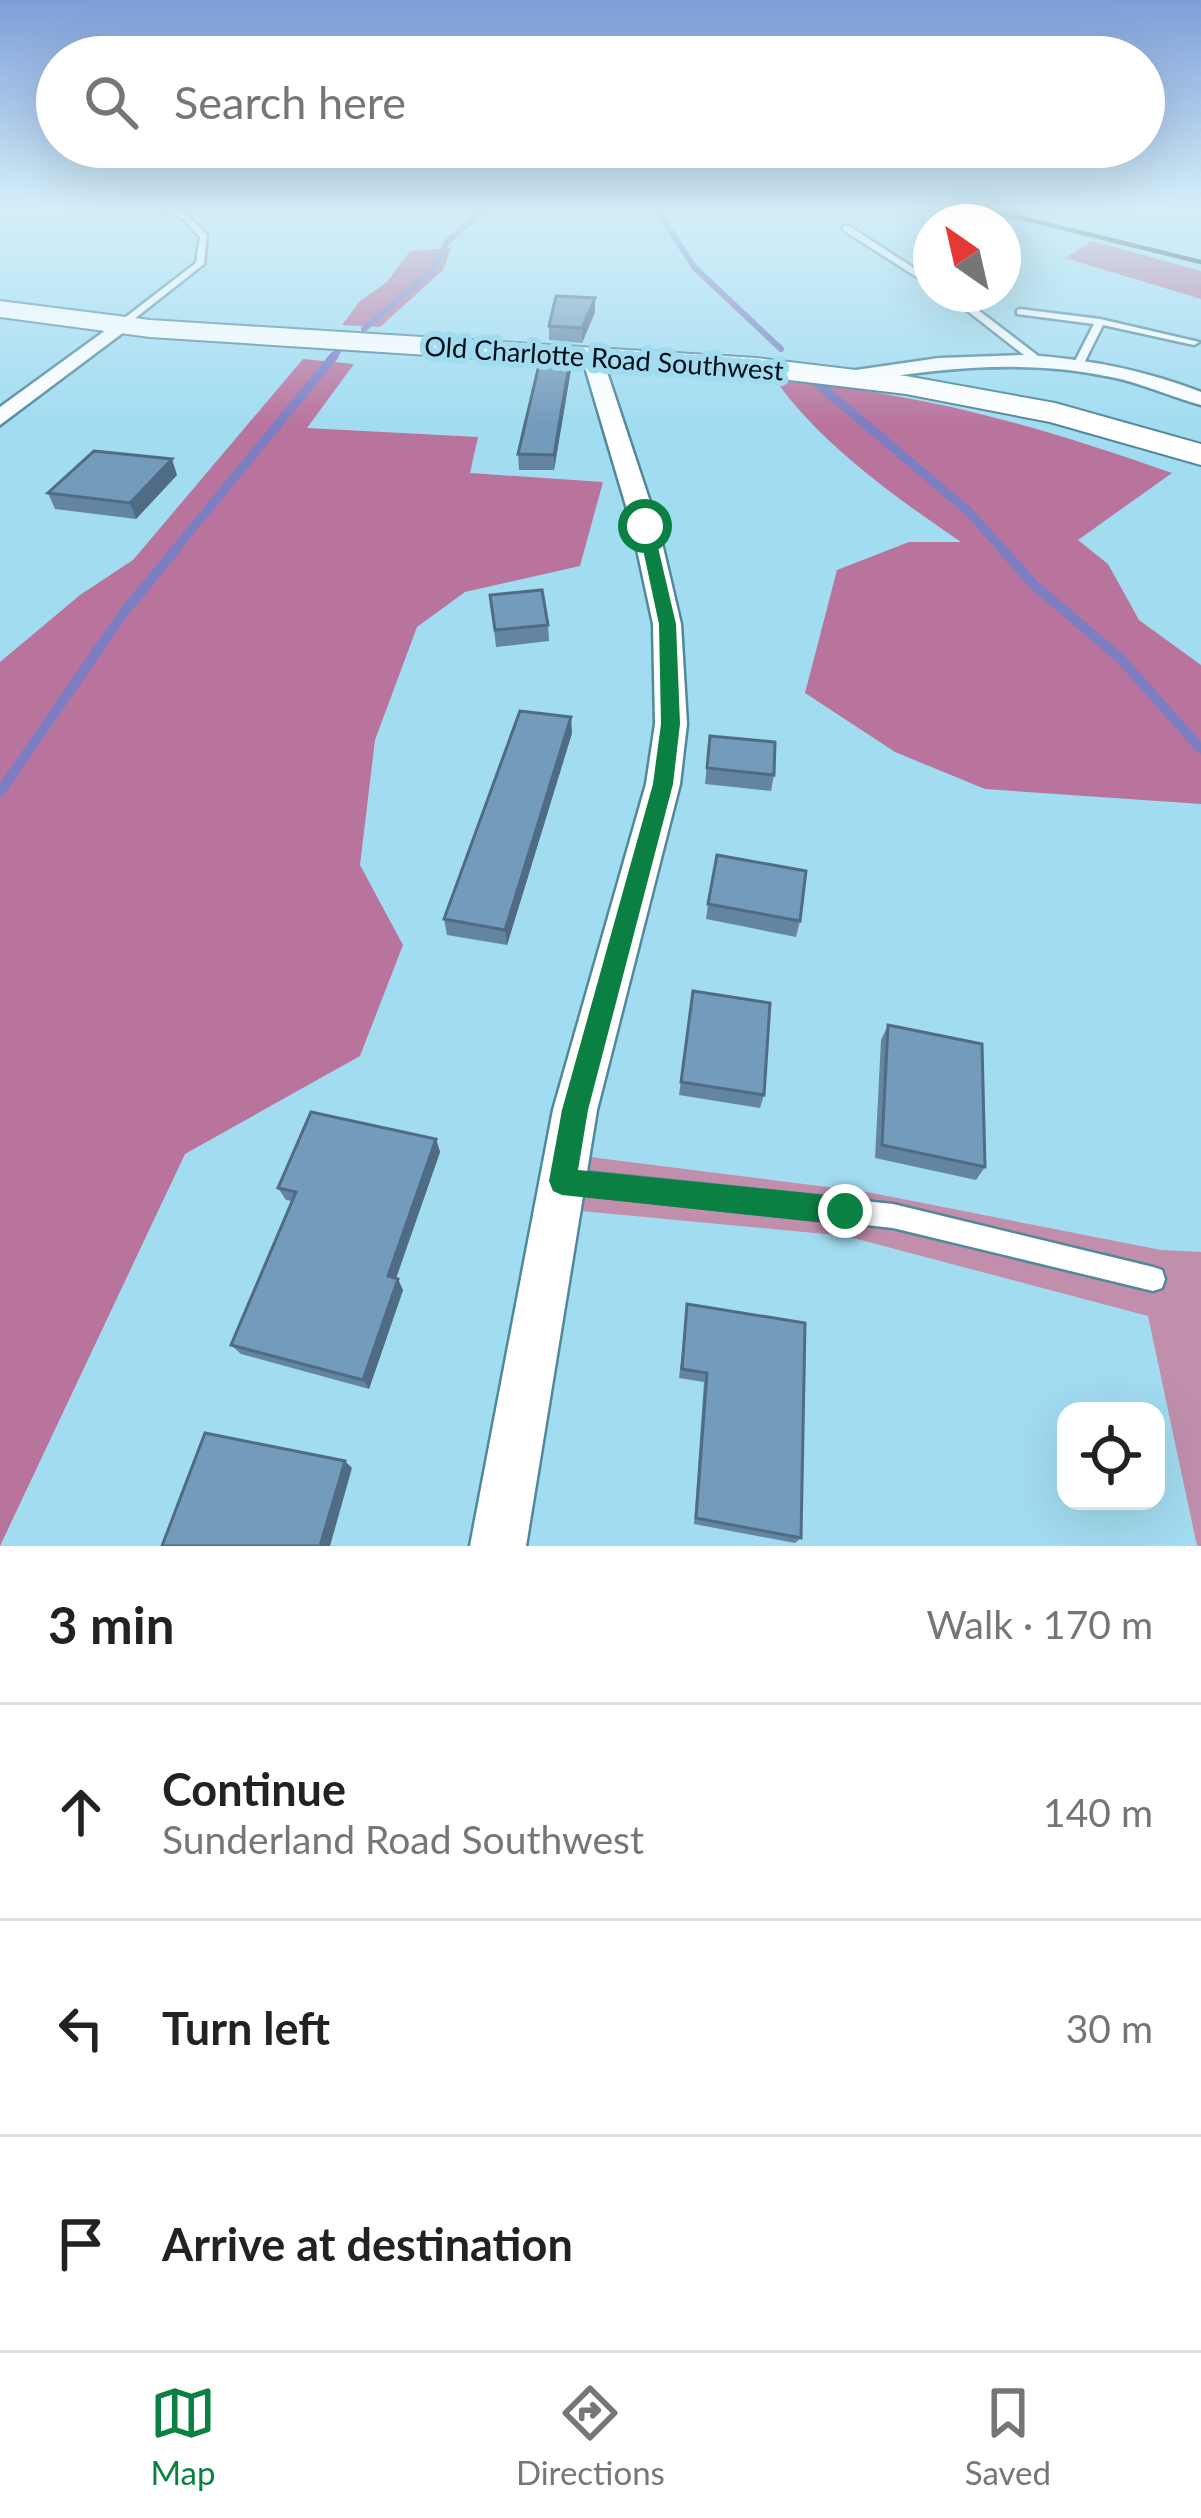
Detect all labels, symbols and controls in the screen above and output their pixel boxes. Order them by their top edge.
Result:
search box [36,36,1165,168]
icon: search [78,69,144,135]
text: Search here [174,75,406,129]
north arrow [913,204,1021,312]
street label: Old Charlotte Road Southwest [423,328,785,387]
route start [618,499,672,553]
route end [818,1184,872,1238]
map controls [1057,1402,1165,1510]
button: locate [1057,1402,1165,1510]
text: 3 min [48,1594,174,1655]
text: Walk · 170 m [926,1601,1153,1647]
text: Continue [162,1762,346,1816]
icon: ahead [48,1779,114,1845]
text: 140 m [1043,1789,1153,1835]
text: Sunderland Road Southwest [162,1816,644,1862]
icon: left [48,1995,114,2061]
text: Turn left [162,2001,330,2055]
text: 30 m [1066,2005,1153,2051]
icon: arrive [48,2211,114,2277]
text: Arrive at destination [162,2217,573,2271]
tab: Map [150,2380,216,2492]
tab: Directions [516,2380,665,2492]
tab: Saved [965,2380,1051,2492]

